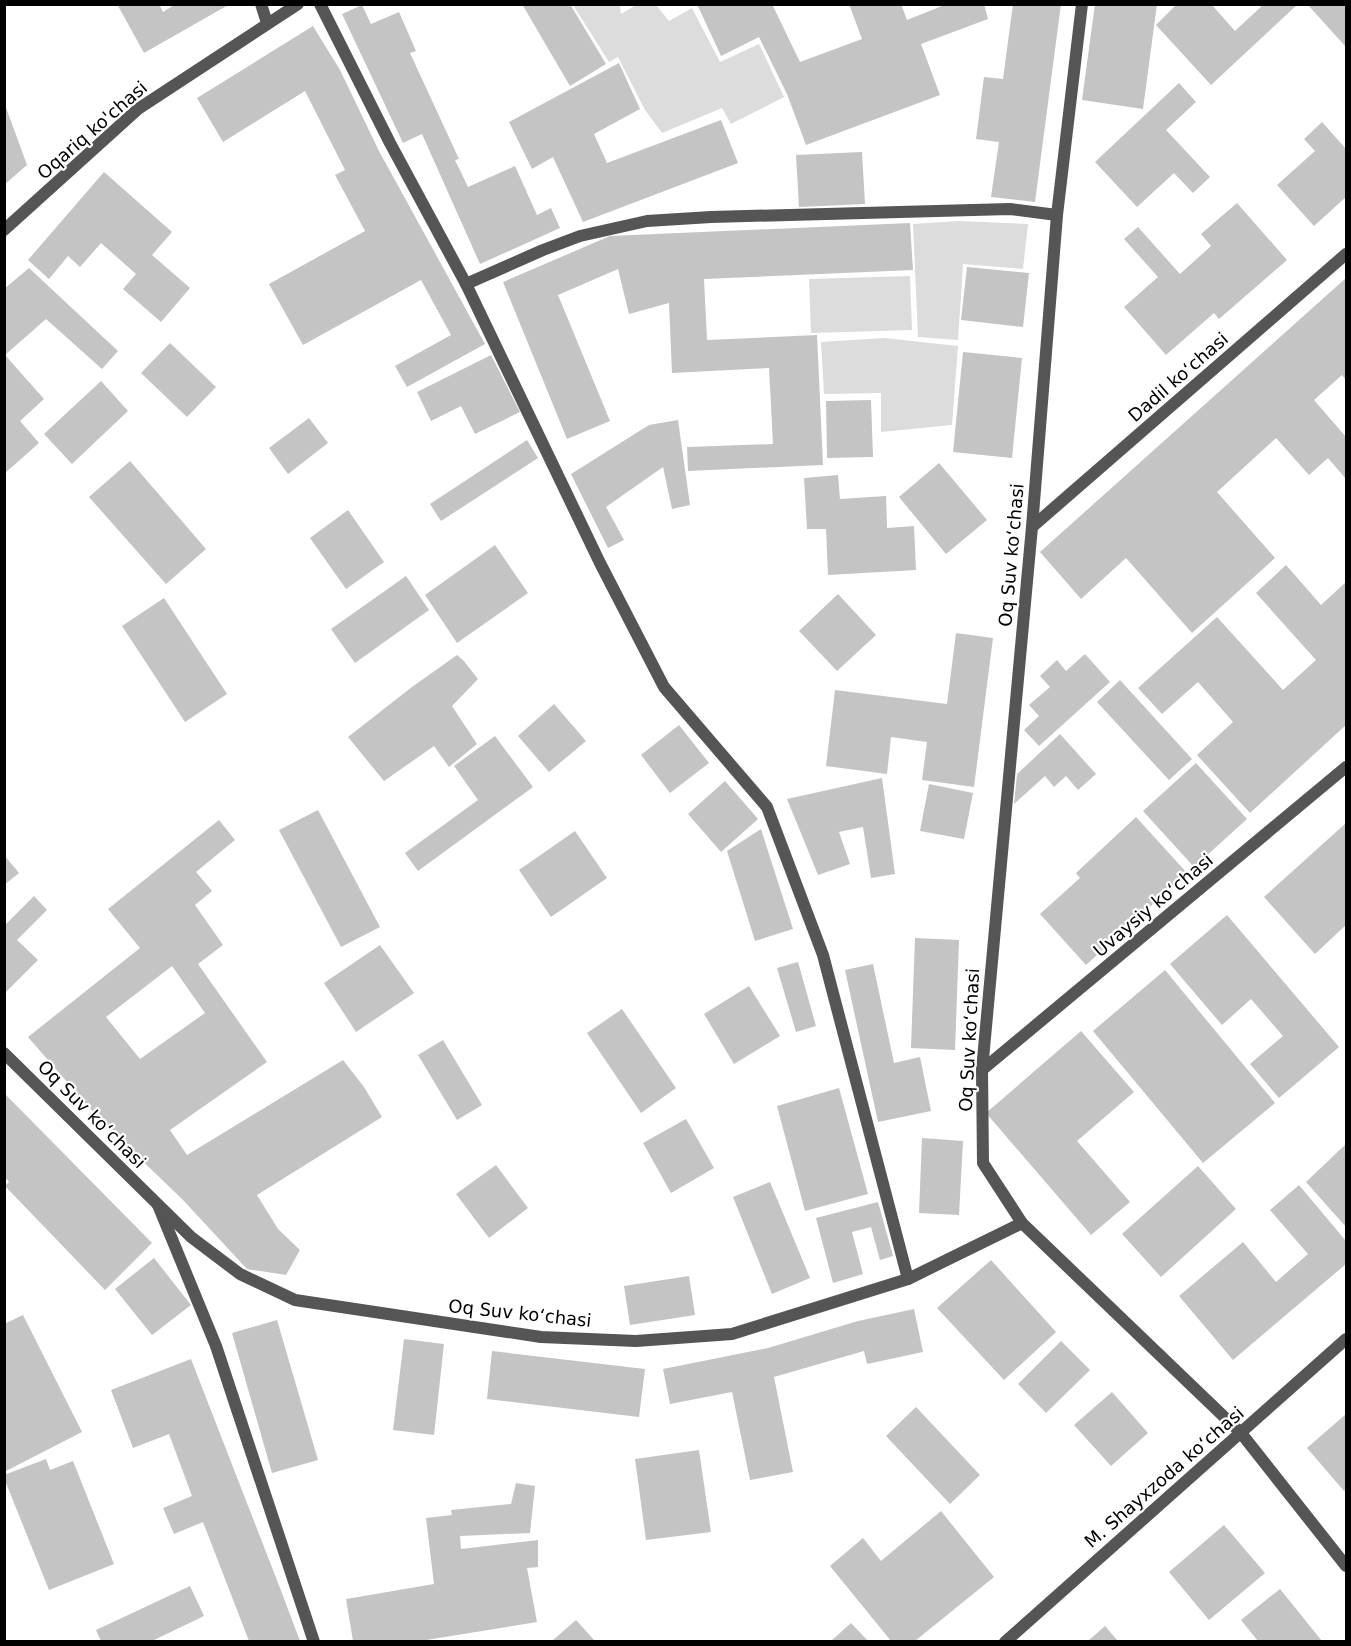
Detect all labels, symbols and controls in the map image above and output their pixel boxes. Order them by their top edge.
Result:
street label: Oqariq ko'chasi [33,77,151,183]
street label: Dadil koʻchasi [1124,328,1232,426]
street label: Oq Suv koʻchasi [994,482,1028,628]
street label: Uvaysiy koʻchasi [1089,849,1217,961]
street label: Oq Suv koʻchasi [955,968,983,1112]
street label: Oq Suv koʻchasi [34,1056,150,1172]
street label: Oq Suv koʻchasi [447,1295,593,1331]
street label: M. Shayxzoda koʻchasi [1080,1402,1248,1552]

